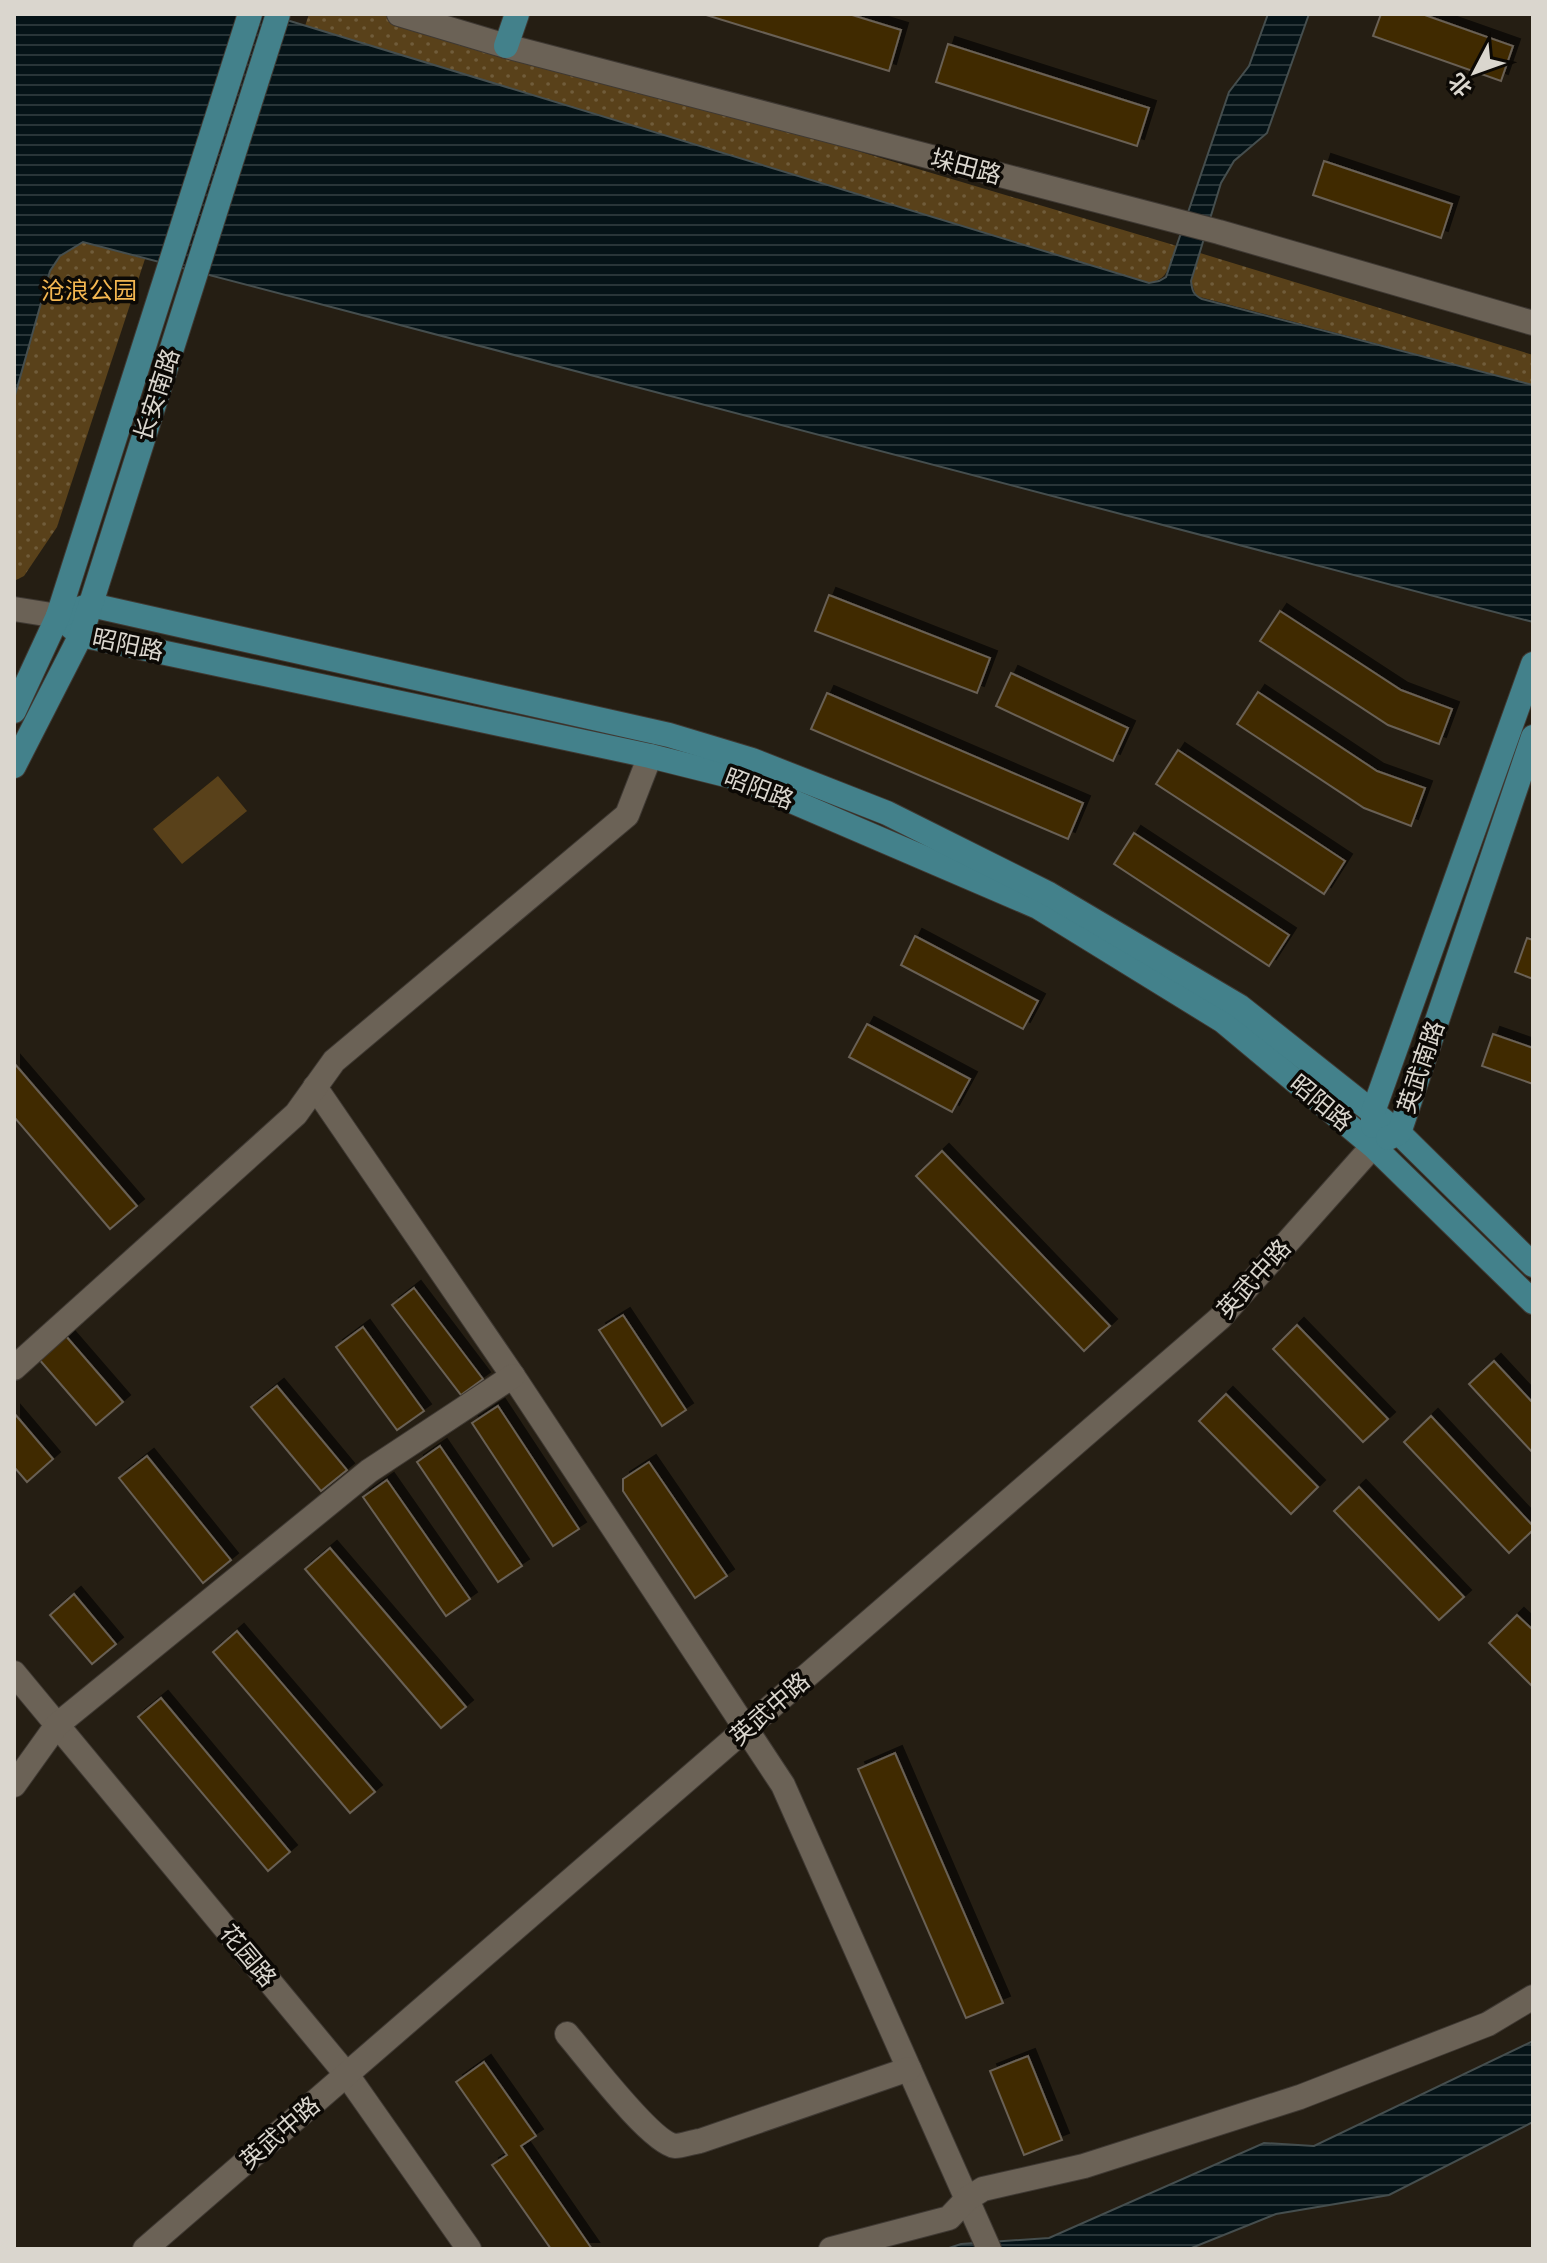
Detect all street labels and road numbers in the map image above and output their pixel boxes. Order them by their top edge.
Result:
street label: 垛田路 [927,140,1005,191]
street label: 长安南路 [125,344,186,445]
street label: 昭阳路 [90,620,167,667]
street label: 昭阳路 [720,759,799,816]
street label: 英武南路 [1388,1016,1451,1117]
street label: 昭阳路 [1284,1066,1360,1138]
street label: 英武中路 [1209,1231,1297,1325]
street label: 英武中路 [722,1664,816,1752]
street label: 花园路 [213,1917,285,1993]
street label: 英武中路 [232,2088,326,2176]

